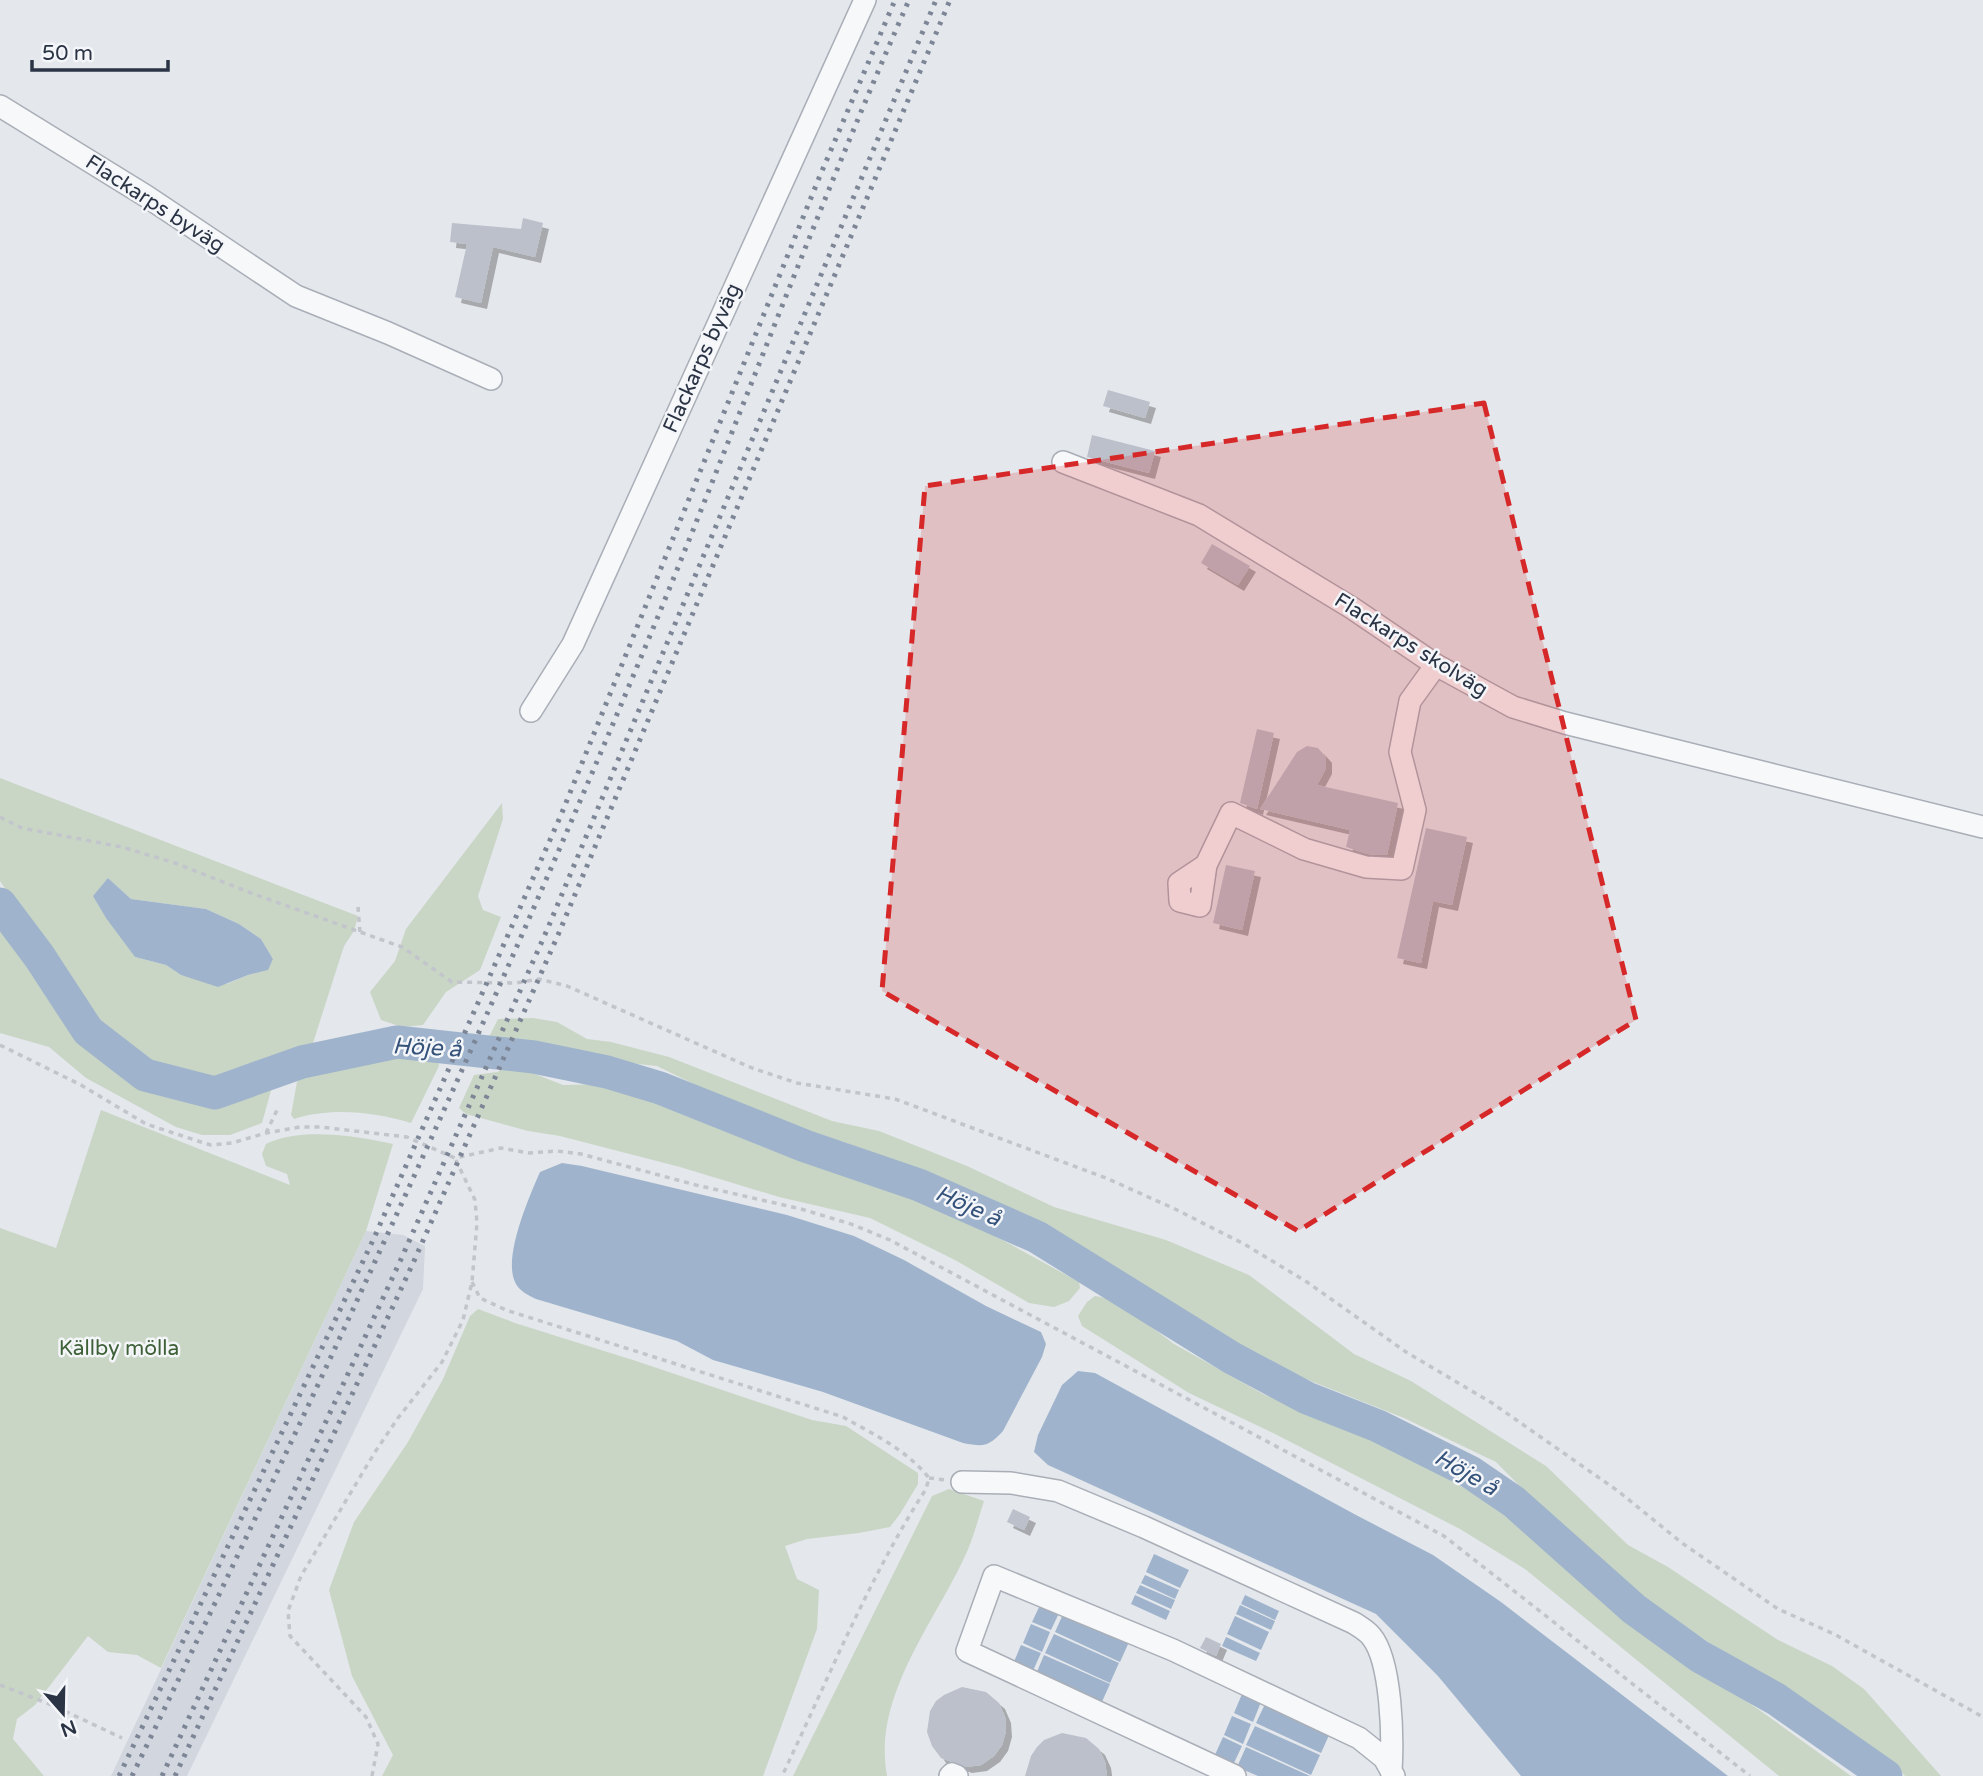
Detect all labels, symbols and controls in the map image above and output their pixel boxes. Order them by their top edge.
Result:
scale bar [32,28,168,72]
text: 50 m [42,41,93,66]
street label: Flackarps byväg [81,150,229,258]
street label: Flackarps byväg [658,279,746,437]
street label: Flackarps skolväg [1330,588,1492,702]
water label: Höje å [392,1032,463,1064]
water label: Höje å [931,1179,1006,1233]
park label: Källby mölla [59,1336,179,1361]
water label: Höje å [1429,1444,1504,1503]
north arrow [28,1678,98,1748]
text: N [58,1715,79,1741]

